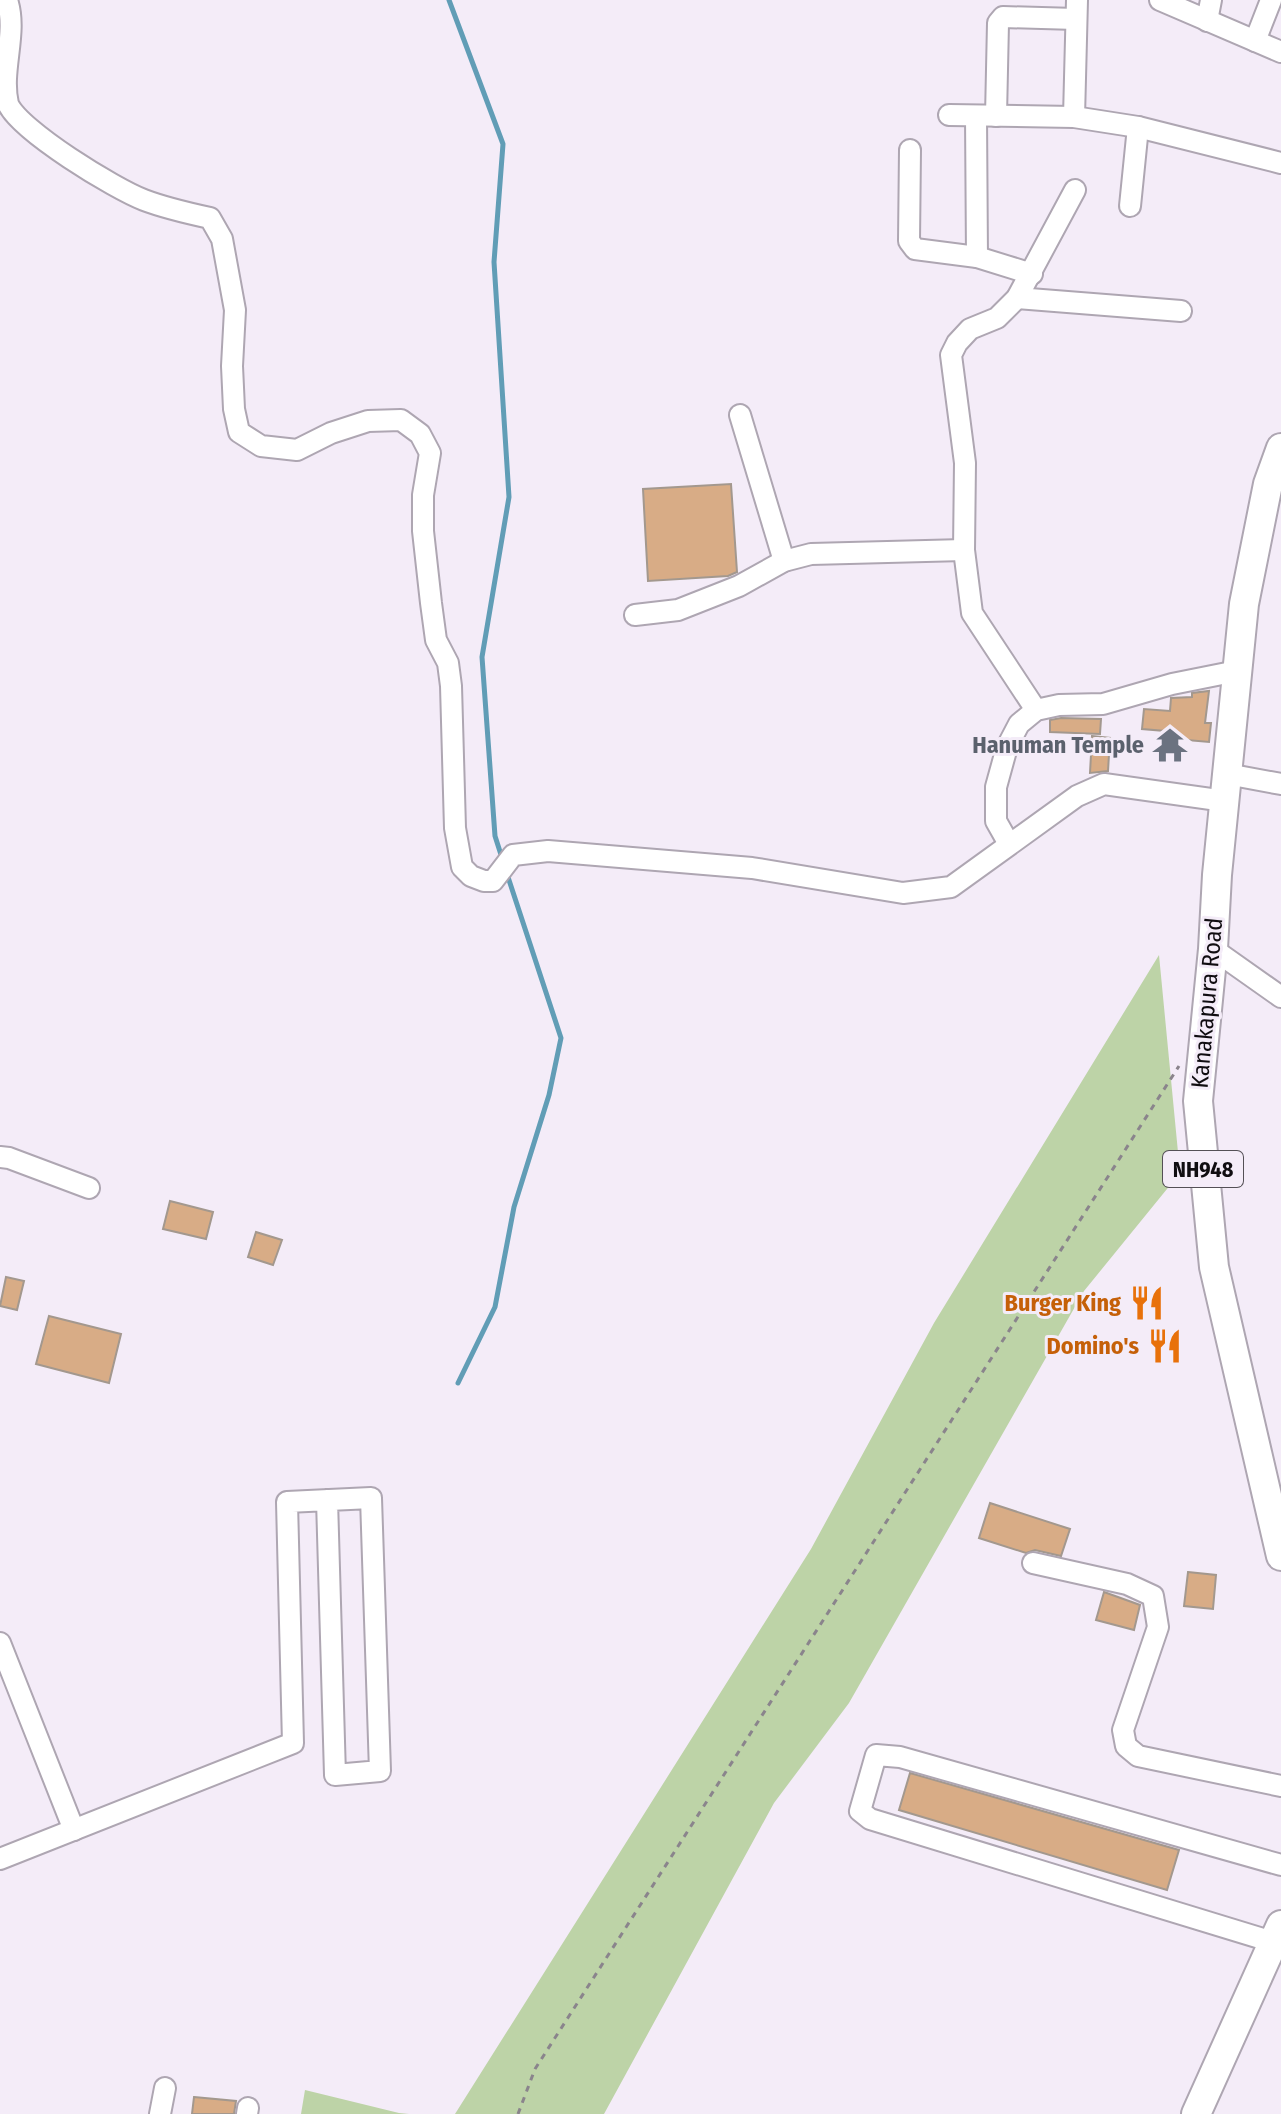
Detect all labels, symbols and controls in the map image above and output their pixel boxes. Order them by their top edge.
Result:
temple icon: Hanuman Temple [1151,726,1189,764]
place label: Hanuman Temple [972,731,1144,759]
street label: Kanakapura Road [1186,916,1228,1090]
road number: NH948 [1163,1151,1243,1187]
restaurant icon: Burger King [1128,1284,1166,1322]
place label: Burger King [1005,1289,1121,1317]
restaurant icon: Domino's [1146,1327,1184,1365]
place label: Domino's [1047,1332,1139,1360]

